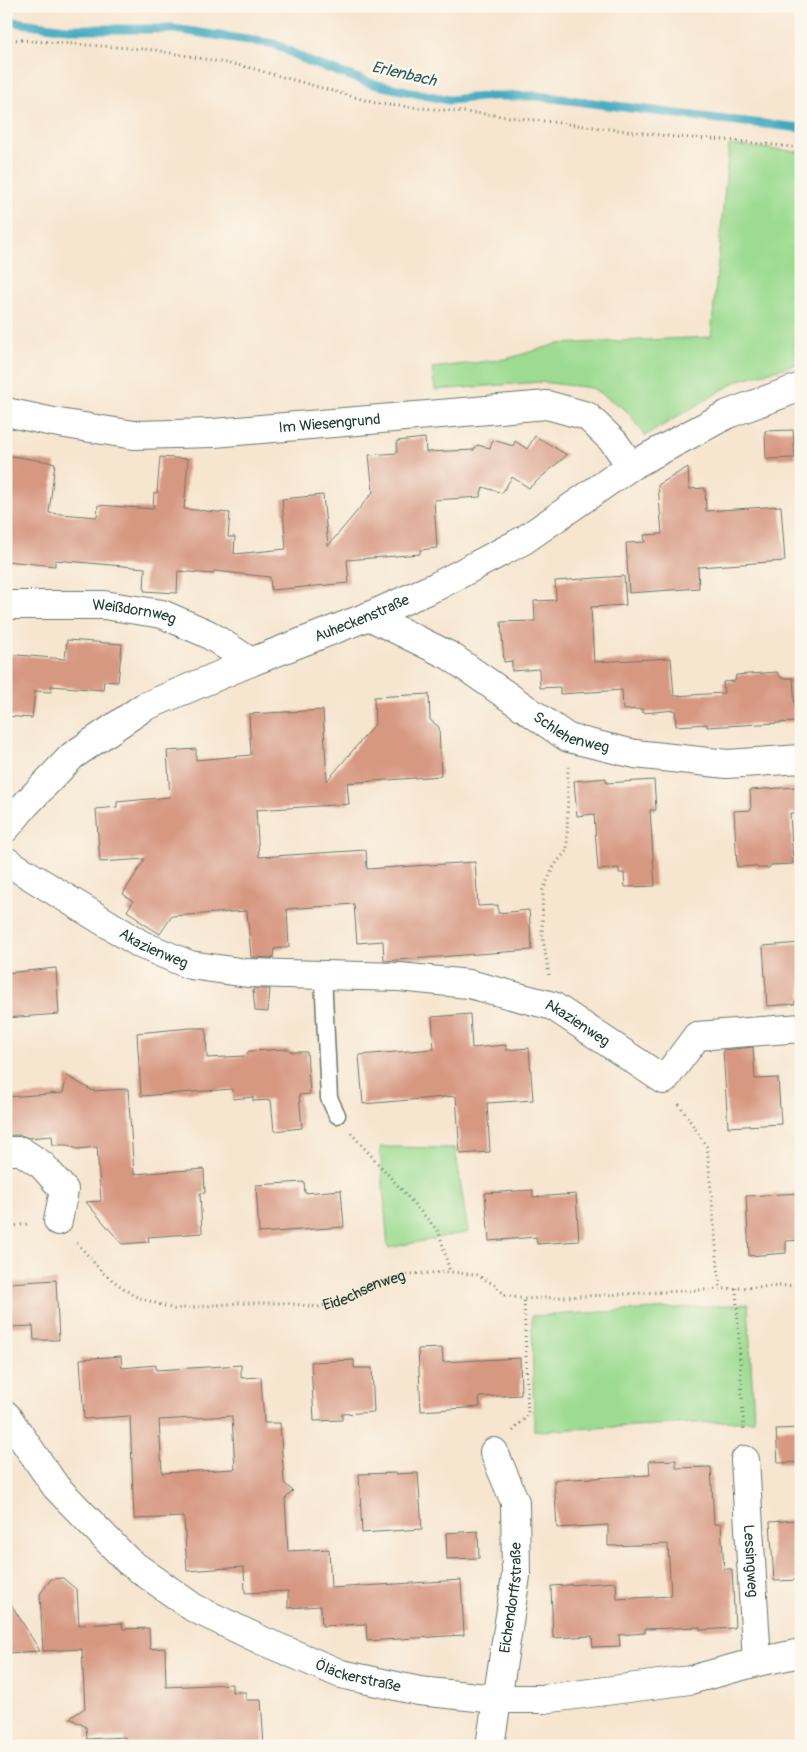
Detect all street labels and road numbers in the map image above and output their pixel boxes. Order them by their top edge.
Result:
street label: Im Wiesengrund [278,410,381,437]
street label: Auheckenstraße [311,590,413,646]
street label: Weißdornweg [92,596,179,629]
street label: Schlehenweg [530,707,611,757]
street label: Akazienweg [116,924,191,973]
street label: Akazienweg [543,995,614,1051]
street label: Eidechsenweg [321,1266,408,1315]
street label: Lessingweg [739,1524,763,1598]
street label: Eichendorffstraße [495,1541,526,1654]
street label: Öläckerstraße [312,1655,403,1696]

